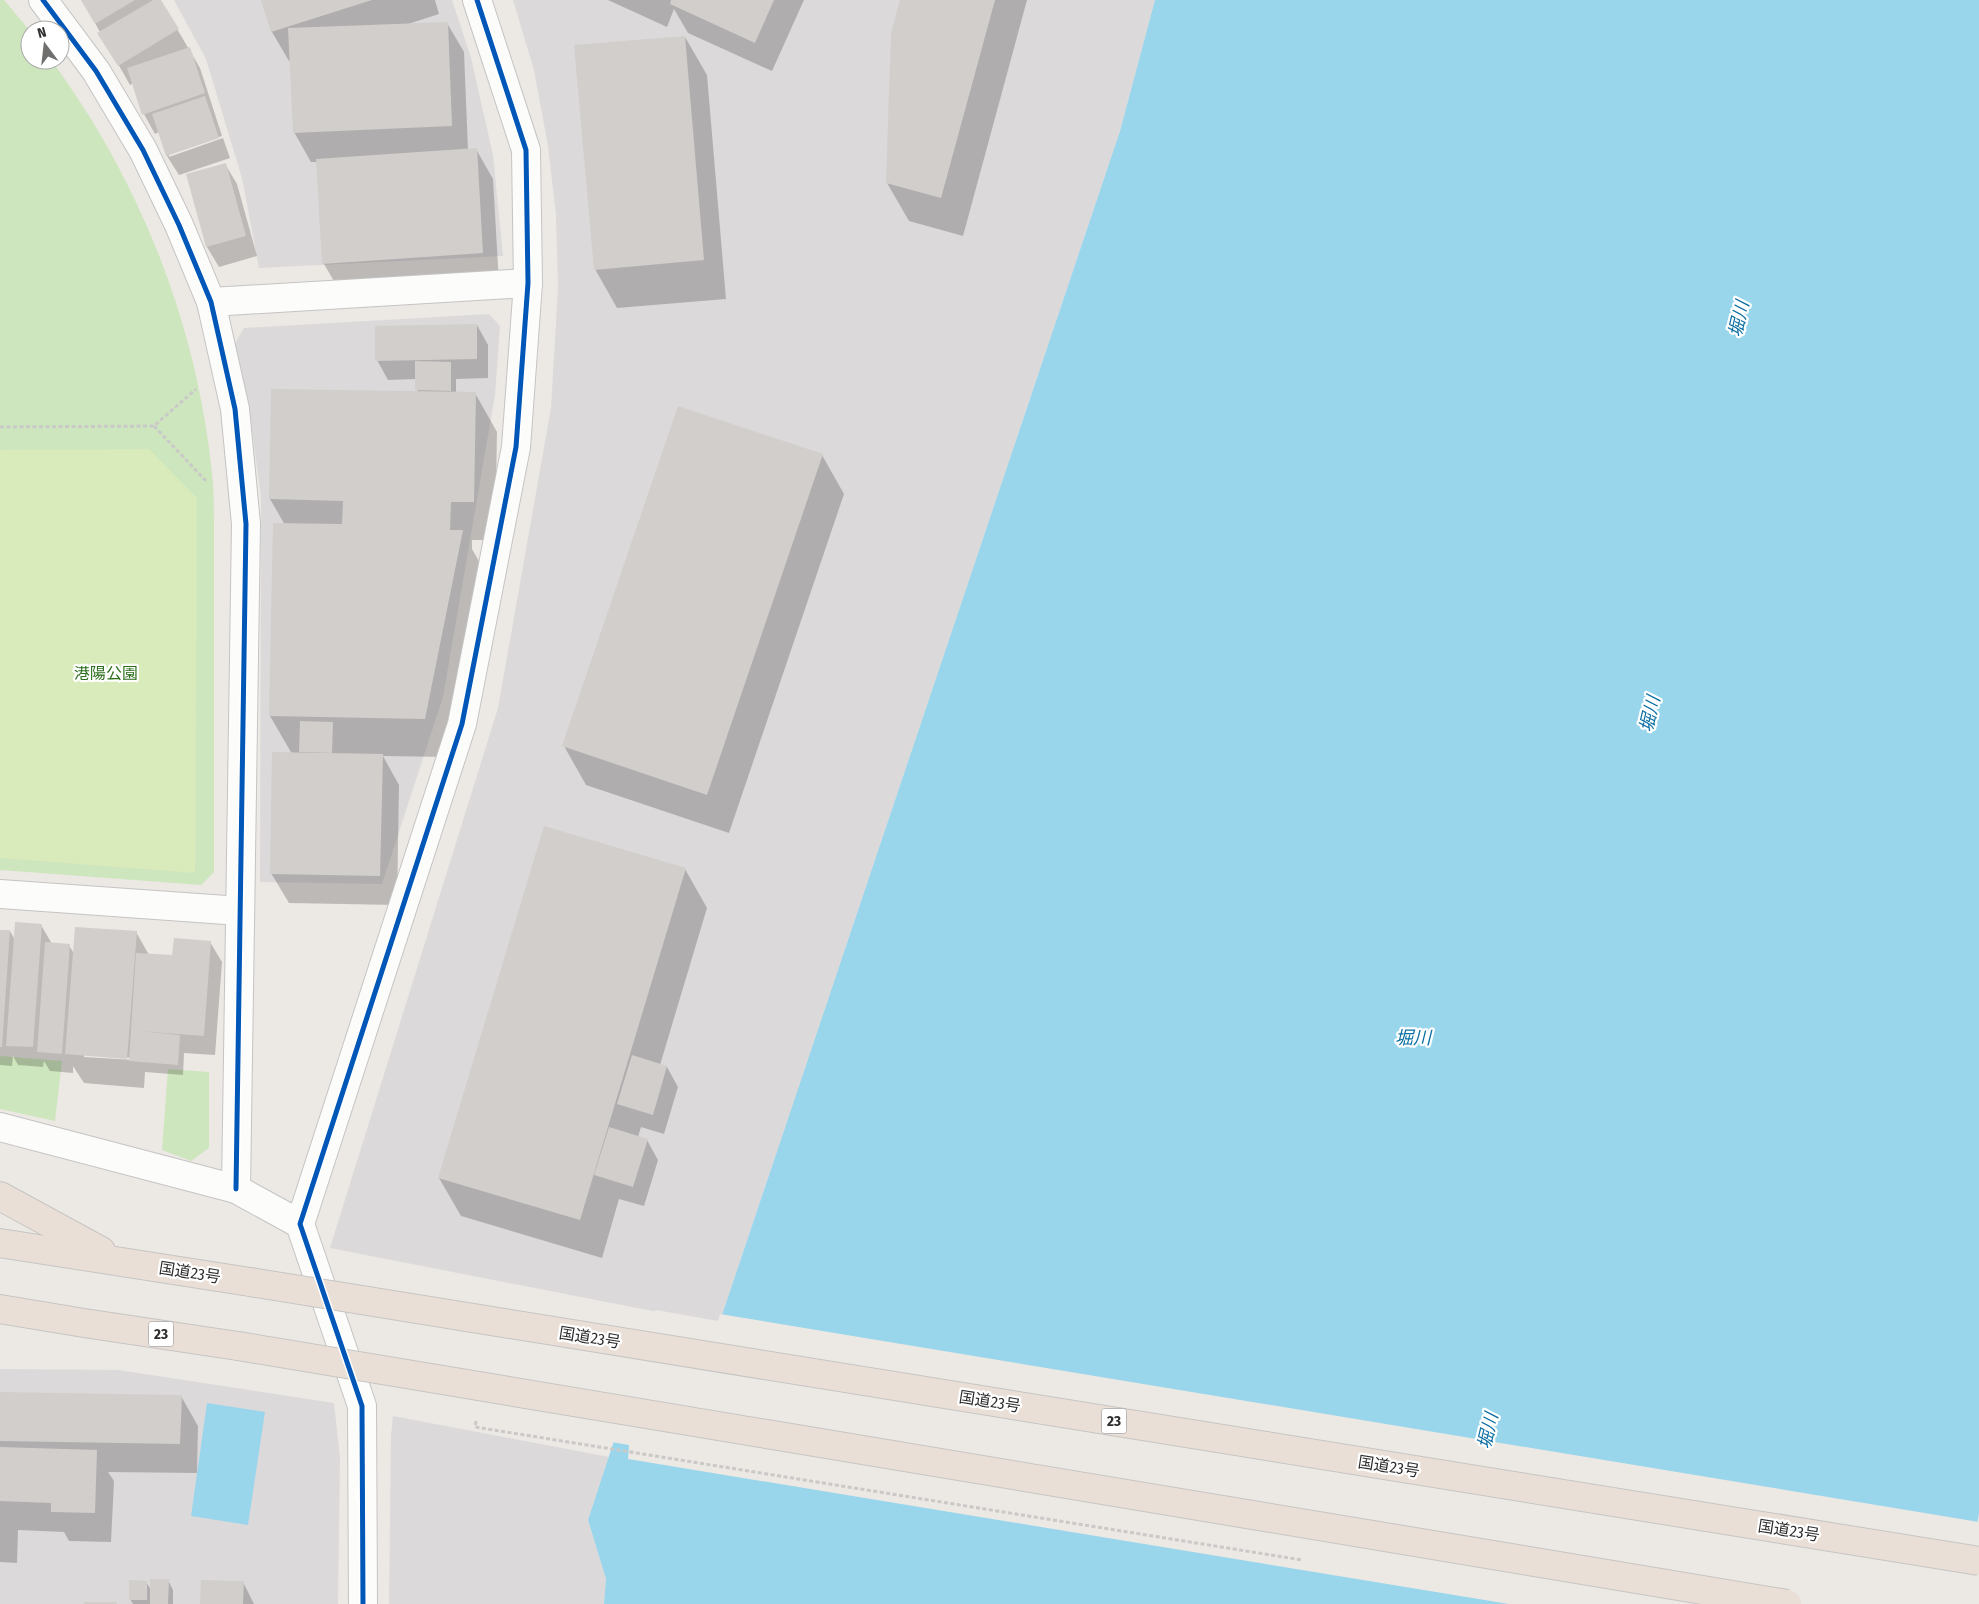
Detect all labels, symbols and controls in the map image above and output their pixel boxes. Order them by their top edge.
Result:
north arrow [20,20,70,70]
text: N [36,24,48,42]
water label: 堀川 [1724,297,1754,339]
park label: 港陽公園 [74,664,138,683]
water label: 堀川 [1635,692,1665,734]
water label: 堀川 [1395,1027,1433,1049]
street label: 国道23号 [158,1258,222,1287]
road number: 23 [148,1322,174,1346]
street label: 国道23号 [558,1323,622,1352]
street label: 国道23号 [958,1387,1022,1416]
road number: 23 [1102,1408,1126,1434]
water label: 堀川 [1473,1409,1503,1451]
street label: 国道23号 [1357,1452,1421,1481]
street label: 国道23号 [1757,1516,1821,1545]

